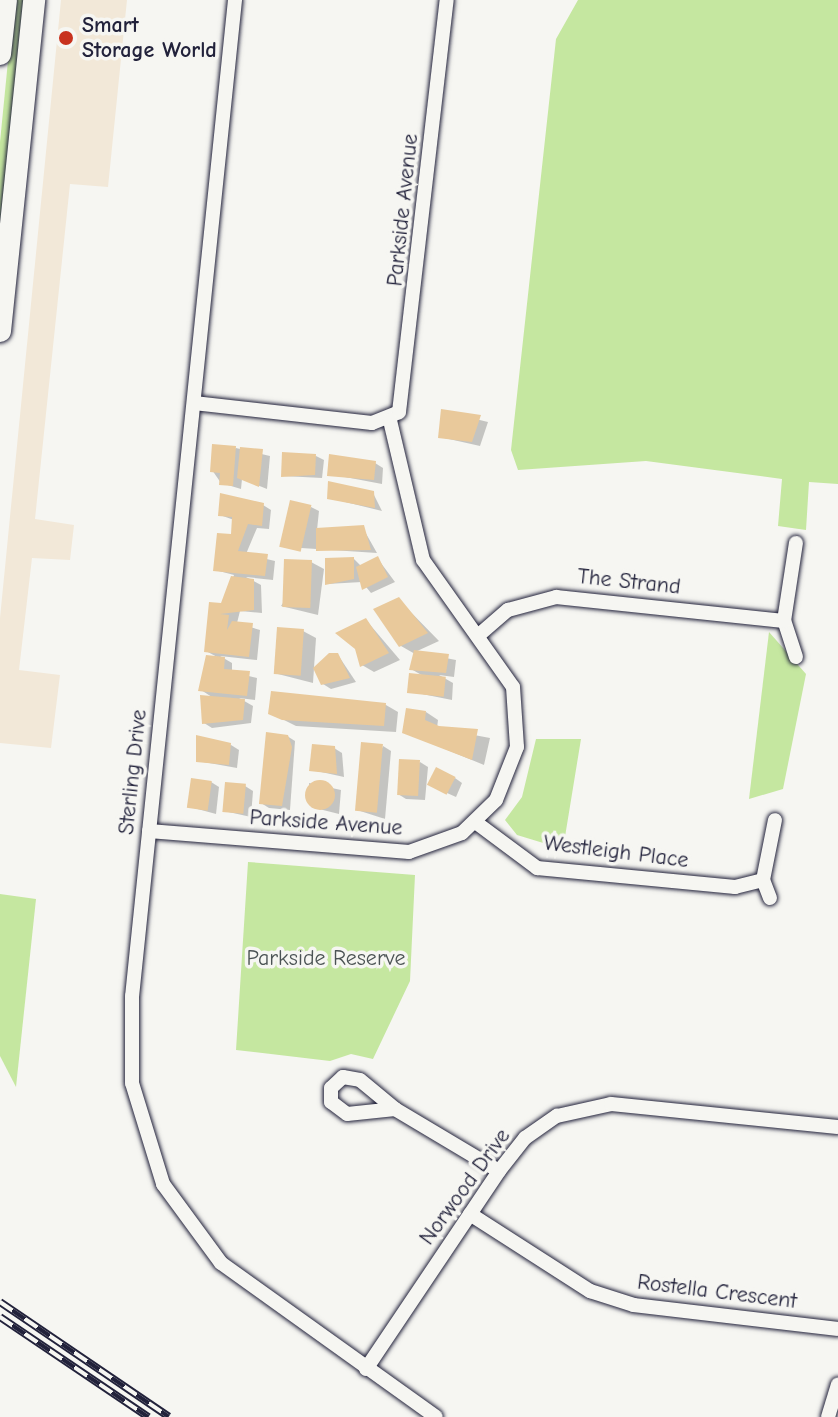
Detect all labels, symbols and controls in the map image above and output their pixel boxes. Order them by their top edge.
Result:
place label: Smart Storage World [82,12,217,64]
marker: Smart Storage World [57,29,75,47]
street label: Parkside Avenue [382,132,424,288]
street label: The Strand [576,563,682,601]
street label: Sterling Drive [113,708,153,836]
street label: Parkside Avenue [249,804,403,842]
street label: Westleigh Place [542,830,690,874]
park label: Parkside Reserve [247,946,405,972]
street label: Norwood Drive [414,1124,516,1250]
street label: Rostella Crescent [636,1269,798,1315]

